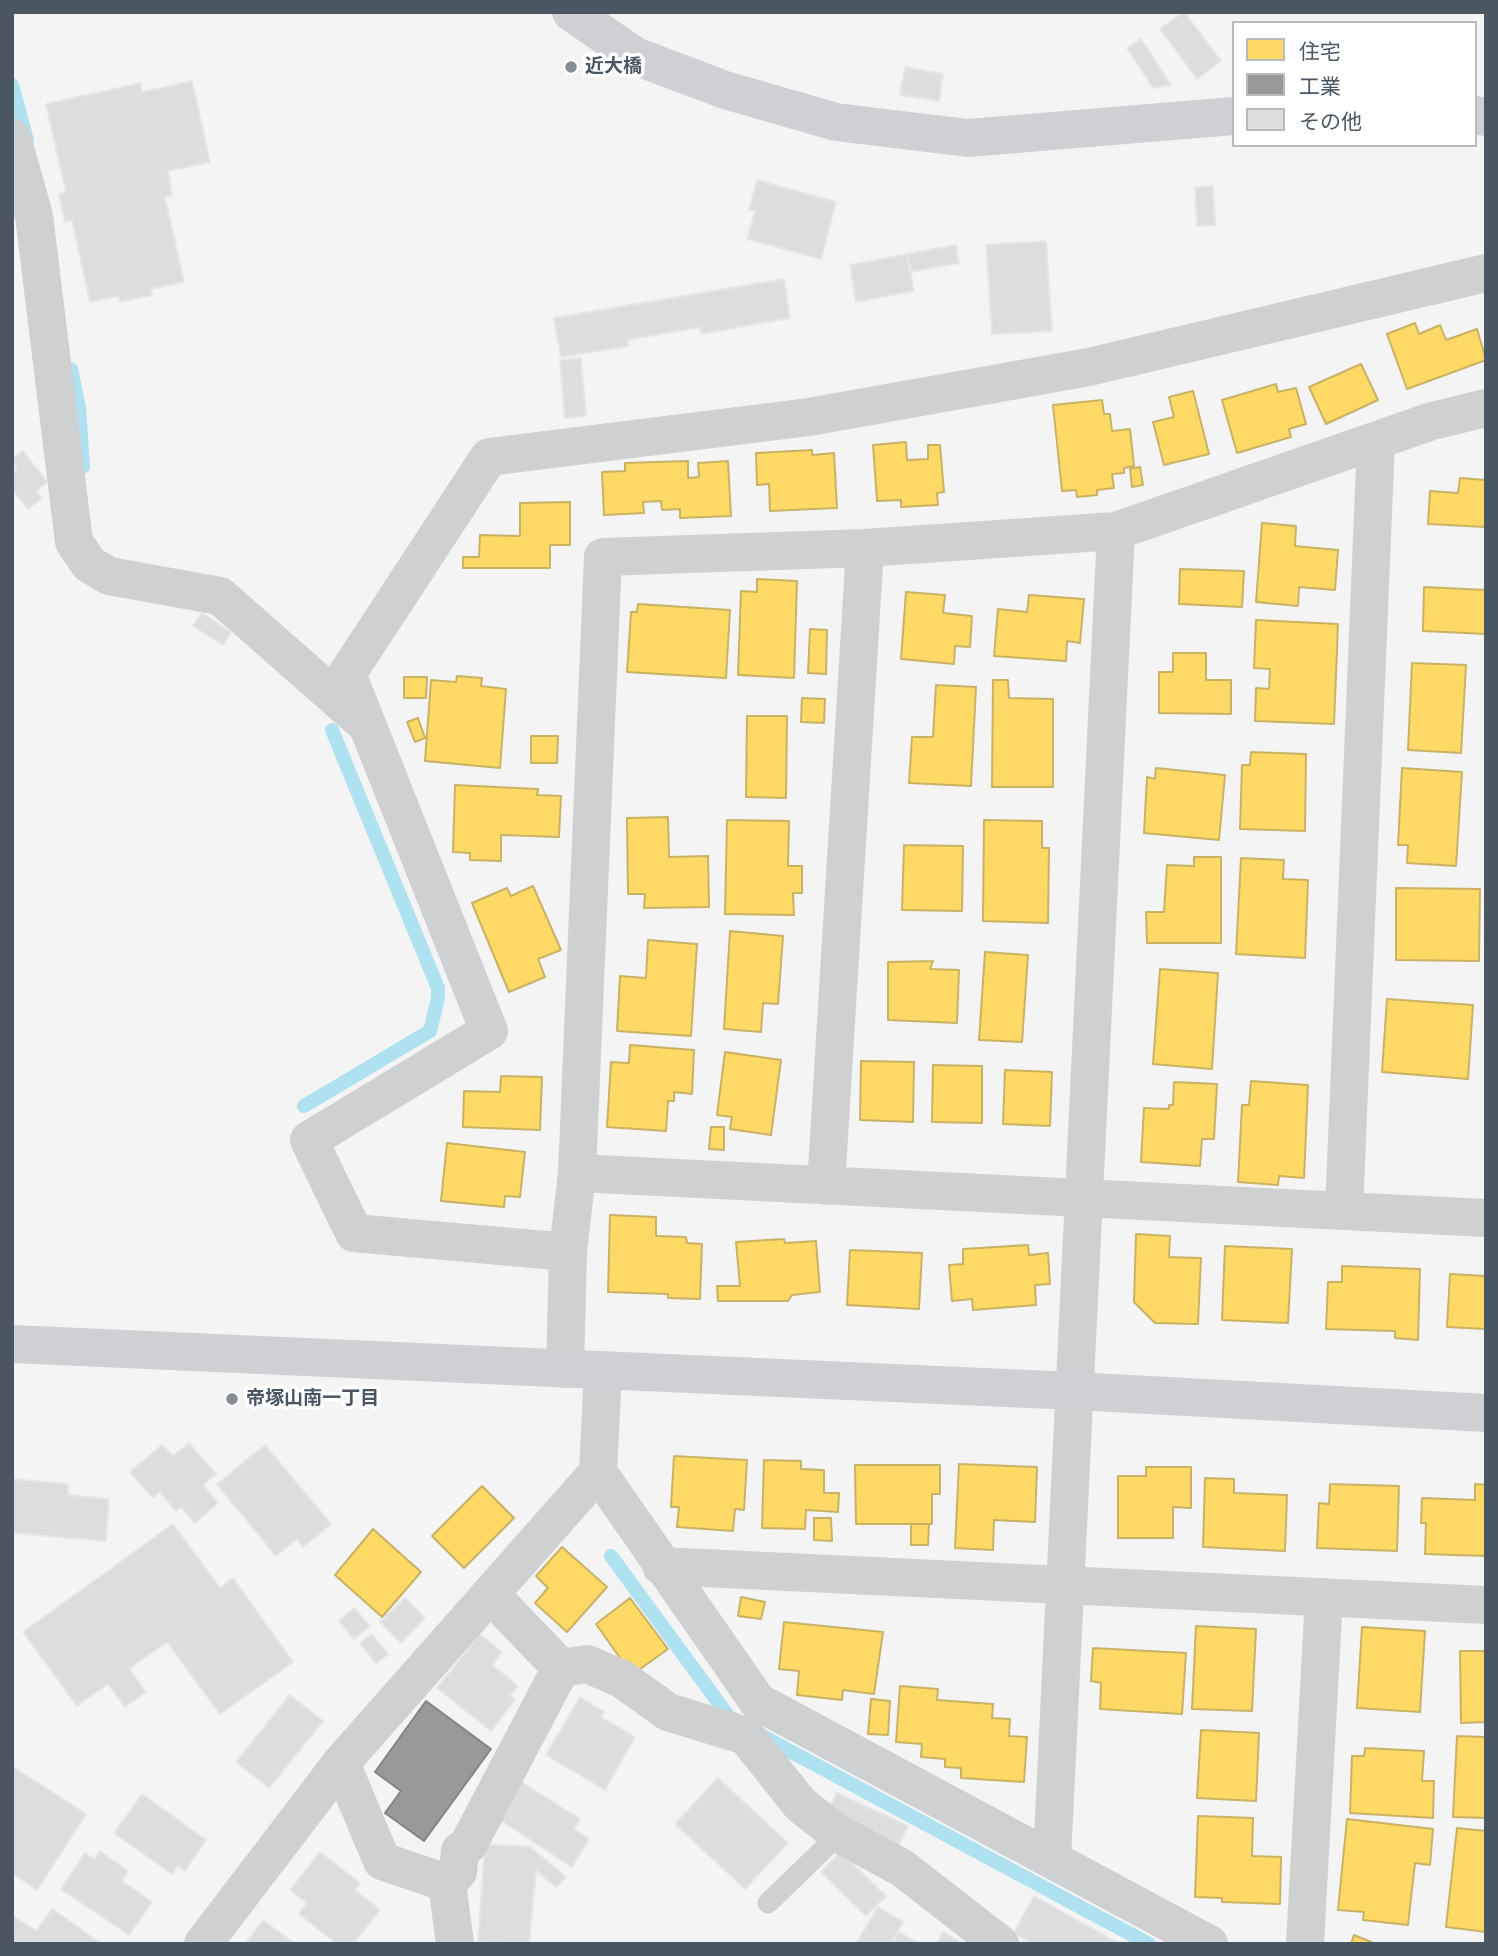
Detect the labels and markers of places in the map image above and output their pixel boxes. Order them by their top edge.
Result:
place label: 近大橋 [585,56,642,78]
marker: 近大橋 [563,59,579,75]
place label: 帝塚山南一丁目 [246,1388,379,1410]
marker: 帝塚山南一丁目 [224,1391,240,1407]

